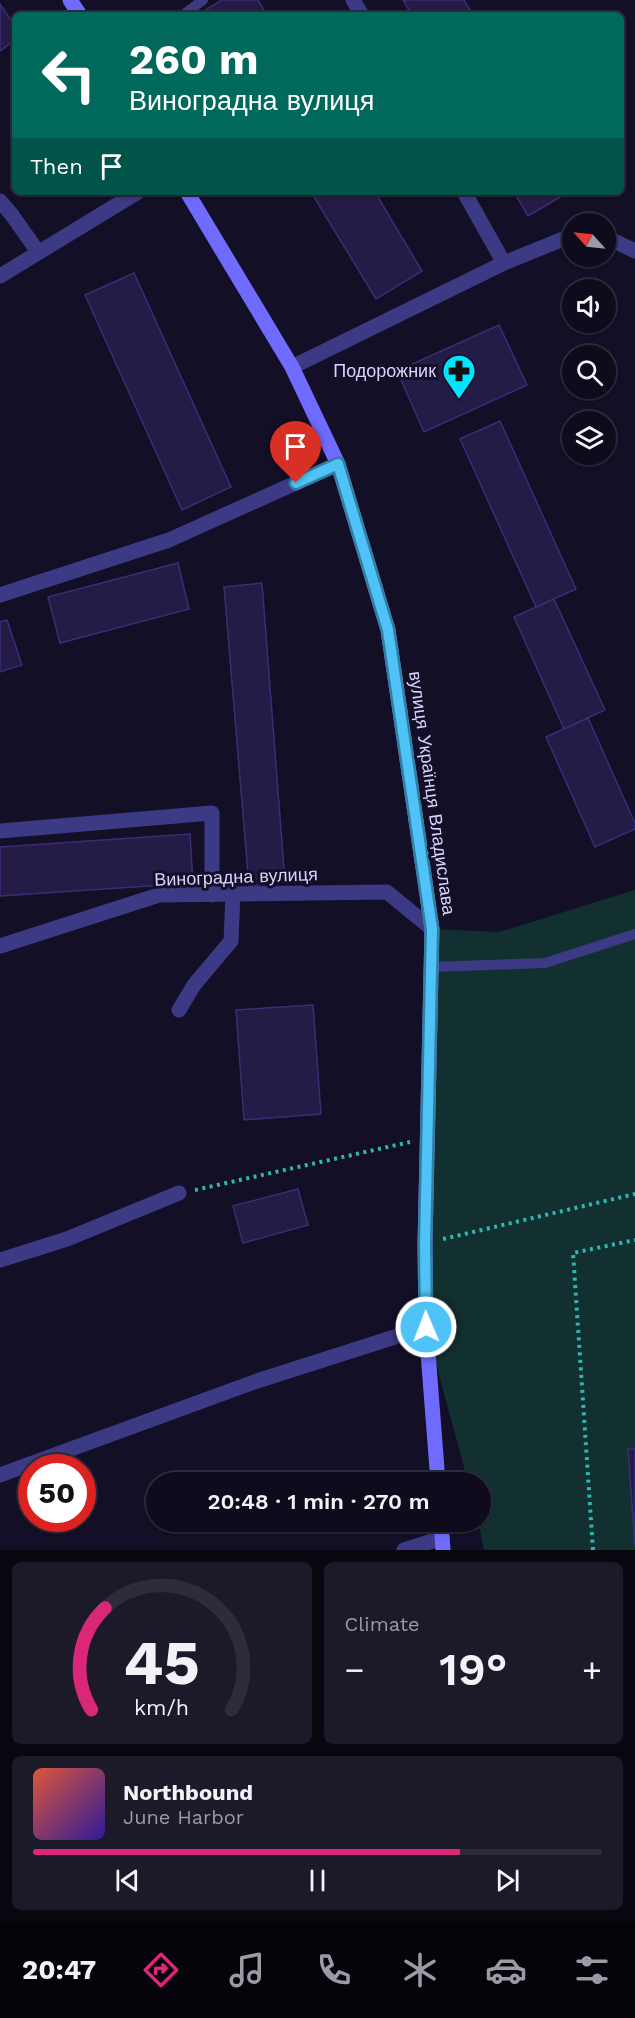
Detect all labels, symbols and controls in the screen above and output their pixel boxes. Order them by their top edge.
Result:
text: 260 m [129,35,259,84]
icon: left [30,36,108,114]
text: Виноградна вулиця [129,85,374,117]
icon: arrive [95,150,128,183]
text: Then [30,154,83,179]
north arrow [562,213,616,267]
map controls [562,213,616,465]
button: sound [562,279,616,333]
button: search [562,345,616,399]
pharmacy icon: Подорожник [441,353,477,400]
place label: Подорожник [333,360,436,381]
button: layers [562,411,616,465]
pin [270,421,321,483]
icon: arrive [279,430,312,463]
street label: вулиця Українця Владислава [405,670,460,917]
street label: Виноградна вулиця [154,863,318,890]
position arrow [394,1295,458,1359]
speed limit sign: 50 [18,1454,96,1532]
text: 20:48 · 1 min · 270 m [207,1489,430,1514]
text: Climate [345,1612,420,1636]
text: 45 [123,1626,200,1699]
text: 19° [439,1643,507,1696]
text: − [345,1650,364,1689]
text: + [582,1650,602,1689]
text: km/h [134,1695,189,1720]
text: Northbound [123,1780,253,1805]
text: June Harbor [123,1805,244,1829]
icon: previous [111,1864,144,1897]
icon: pause [301,1864,334,1897]
icon: next [491,1864,524,1897]
icon: directions [140,1949,182,1991]
icon: music [226,1949,268,1991]
icon: phone [313,1949,355,1991]
icon: climate [399,1949,441,1991]
icon: car [485,1949,527,1991]
icon: filters [571,1949,613,1991]
text: 20:47 [22,1954,96,1986]

